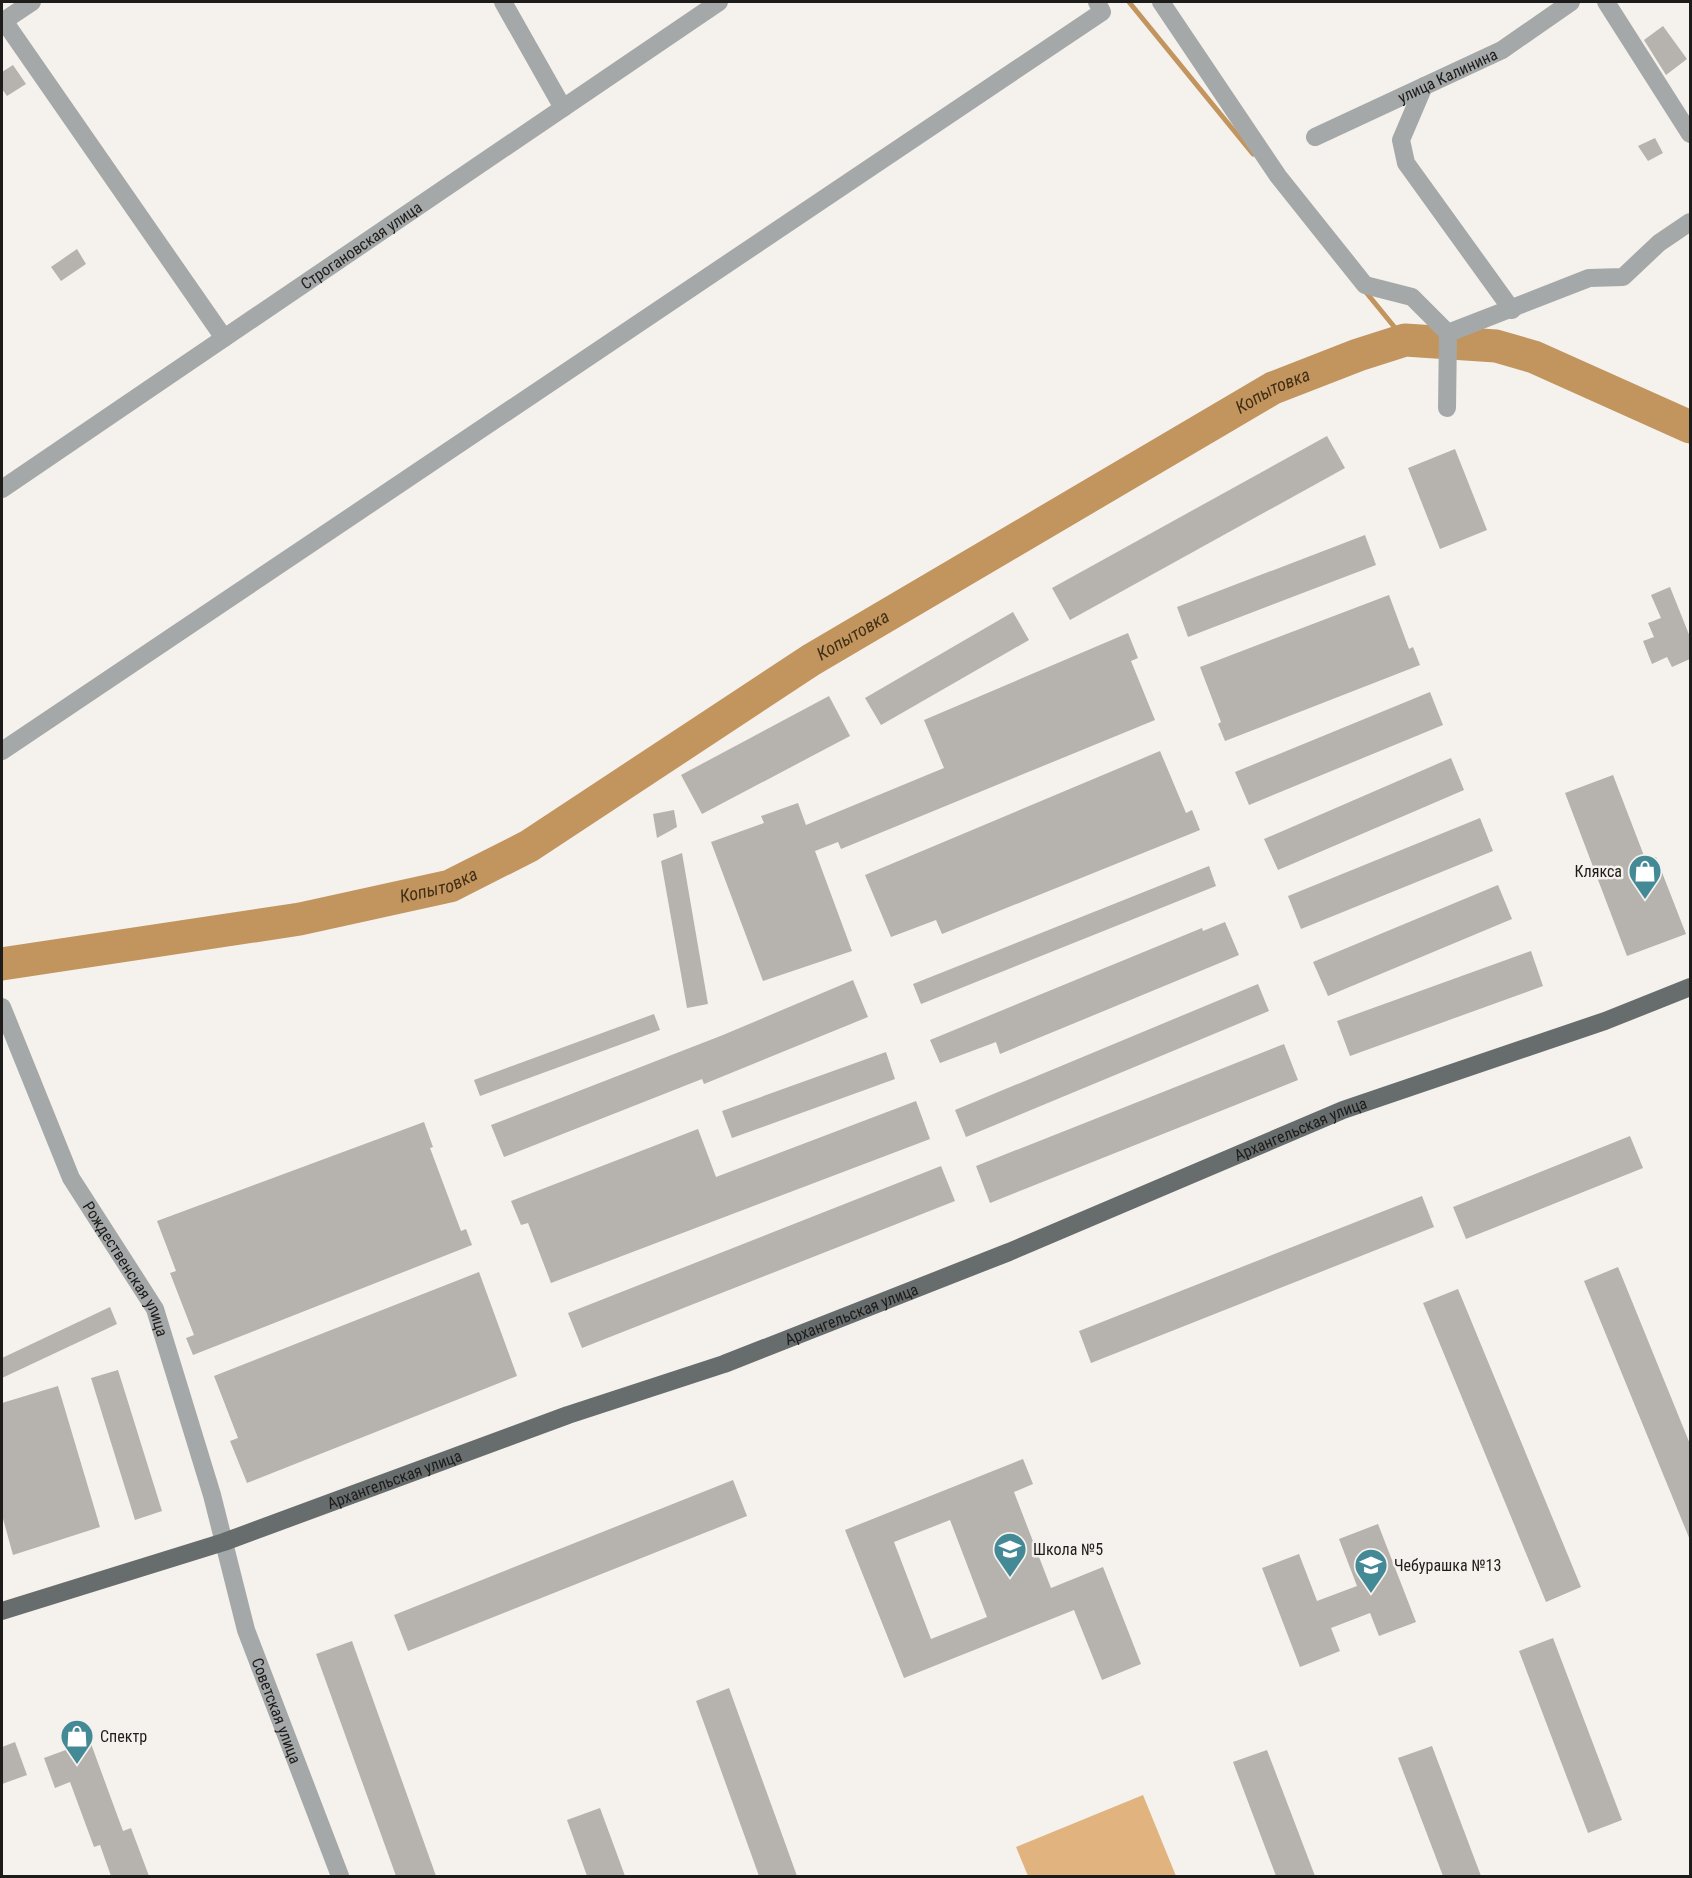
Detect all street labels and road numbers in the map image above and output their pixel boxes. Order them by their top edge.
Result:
street label: улица Калинина [1395,45,1500,107]
street label: Строгановская улица [297,198,426,293]
street label: Архангельская улица [1231,1094,1369,1165]
street label: Рождественская улица [79,1198,172,1339]
street label: Архангельская улица [782,1280,921,1349]
street label: Архангельская улица [325,1446,464,1513]
street label: Советская улица [248,1655,305,1766]

